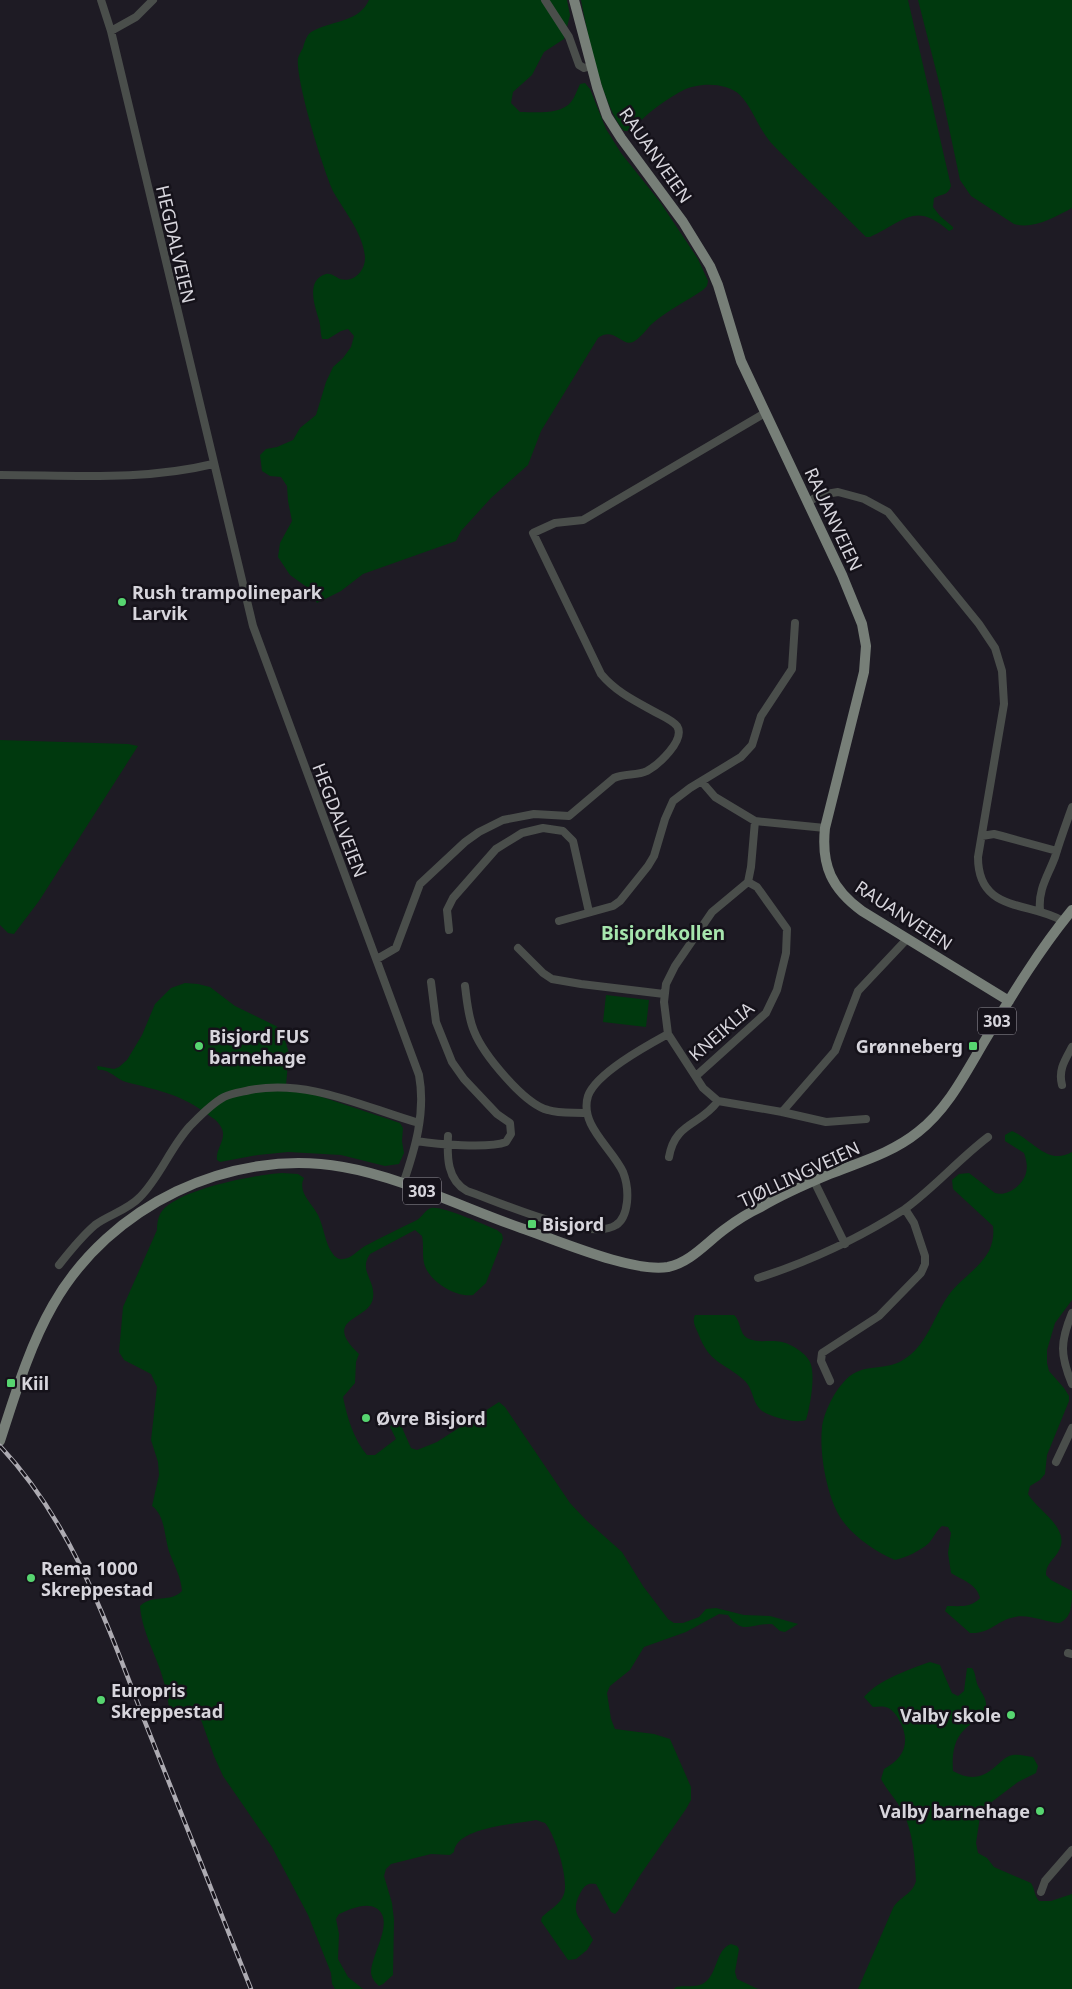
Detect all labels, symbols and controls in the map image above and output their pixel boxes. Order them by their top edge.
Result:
street label: RAUANVEIEN [614,102,698,208]
street label: HEGDALVEIEN [151,183,201,305]
street label: RAUANVEIEN [800,463,868,575]
place label: Rush trampolinepark Larvik [132,580,323,625]
marker: Rush trampolinepark Larvik [116,596,128,608]
street label: HEGDALVEIEN [307,759,373,881]
street label: RAUANVEIEN [851,875,957,955]
district label: Bisjordkollen [601,920,725,946]
street label: KNEIKLIA [683,996,759,1066]
road number: 303 [978,1008,1016,1034]
place label: Bisjord FUS barnehage [209,1024,309,1069]
place label: Grønneberg [856,1034,963,1058]
marker: Bisjord FUS barnehage [193,1040,205,1052]
marker: Grønneberg [967,1040,979,1052]
street label: TJØLLINGVEIEN [734,1135,864,1213]
road number: 303 [403,1178,441,1204]
place label: Bisjord [542,1212,604,1236]
marker: Bisjord [526,1218,538,1230]
place label: Kiil [21,1371,49,1395]
marker: Kiil [5,1377,17,1389]
place label: Øvre Bisjord [376,1406,486,1430]
marker: Øvre Bisjord [360,1412,372,1424]
place label: Rema 1000 Skreppestad [41,1556,153,1601]
marker: Rema 1000 Skreppestad [25,1572,37,1584]
place label: Europris Skreppestad [111,1678,223,1723]
marker: Europris Skreppestad [95,1694,107,1706]
place label: Valby skole [900,1703,1001,1727]
marker: Valby skole [1005,1709,1017,1721]
place label: Valby barnehage [879,1799,1030,1823]
marker: Valby barnehage [1034,1805,1046,1817]

